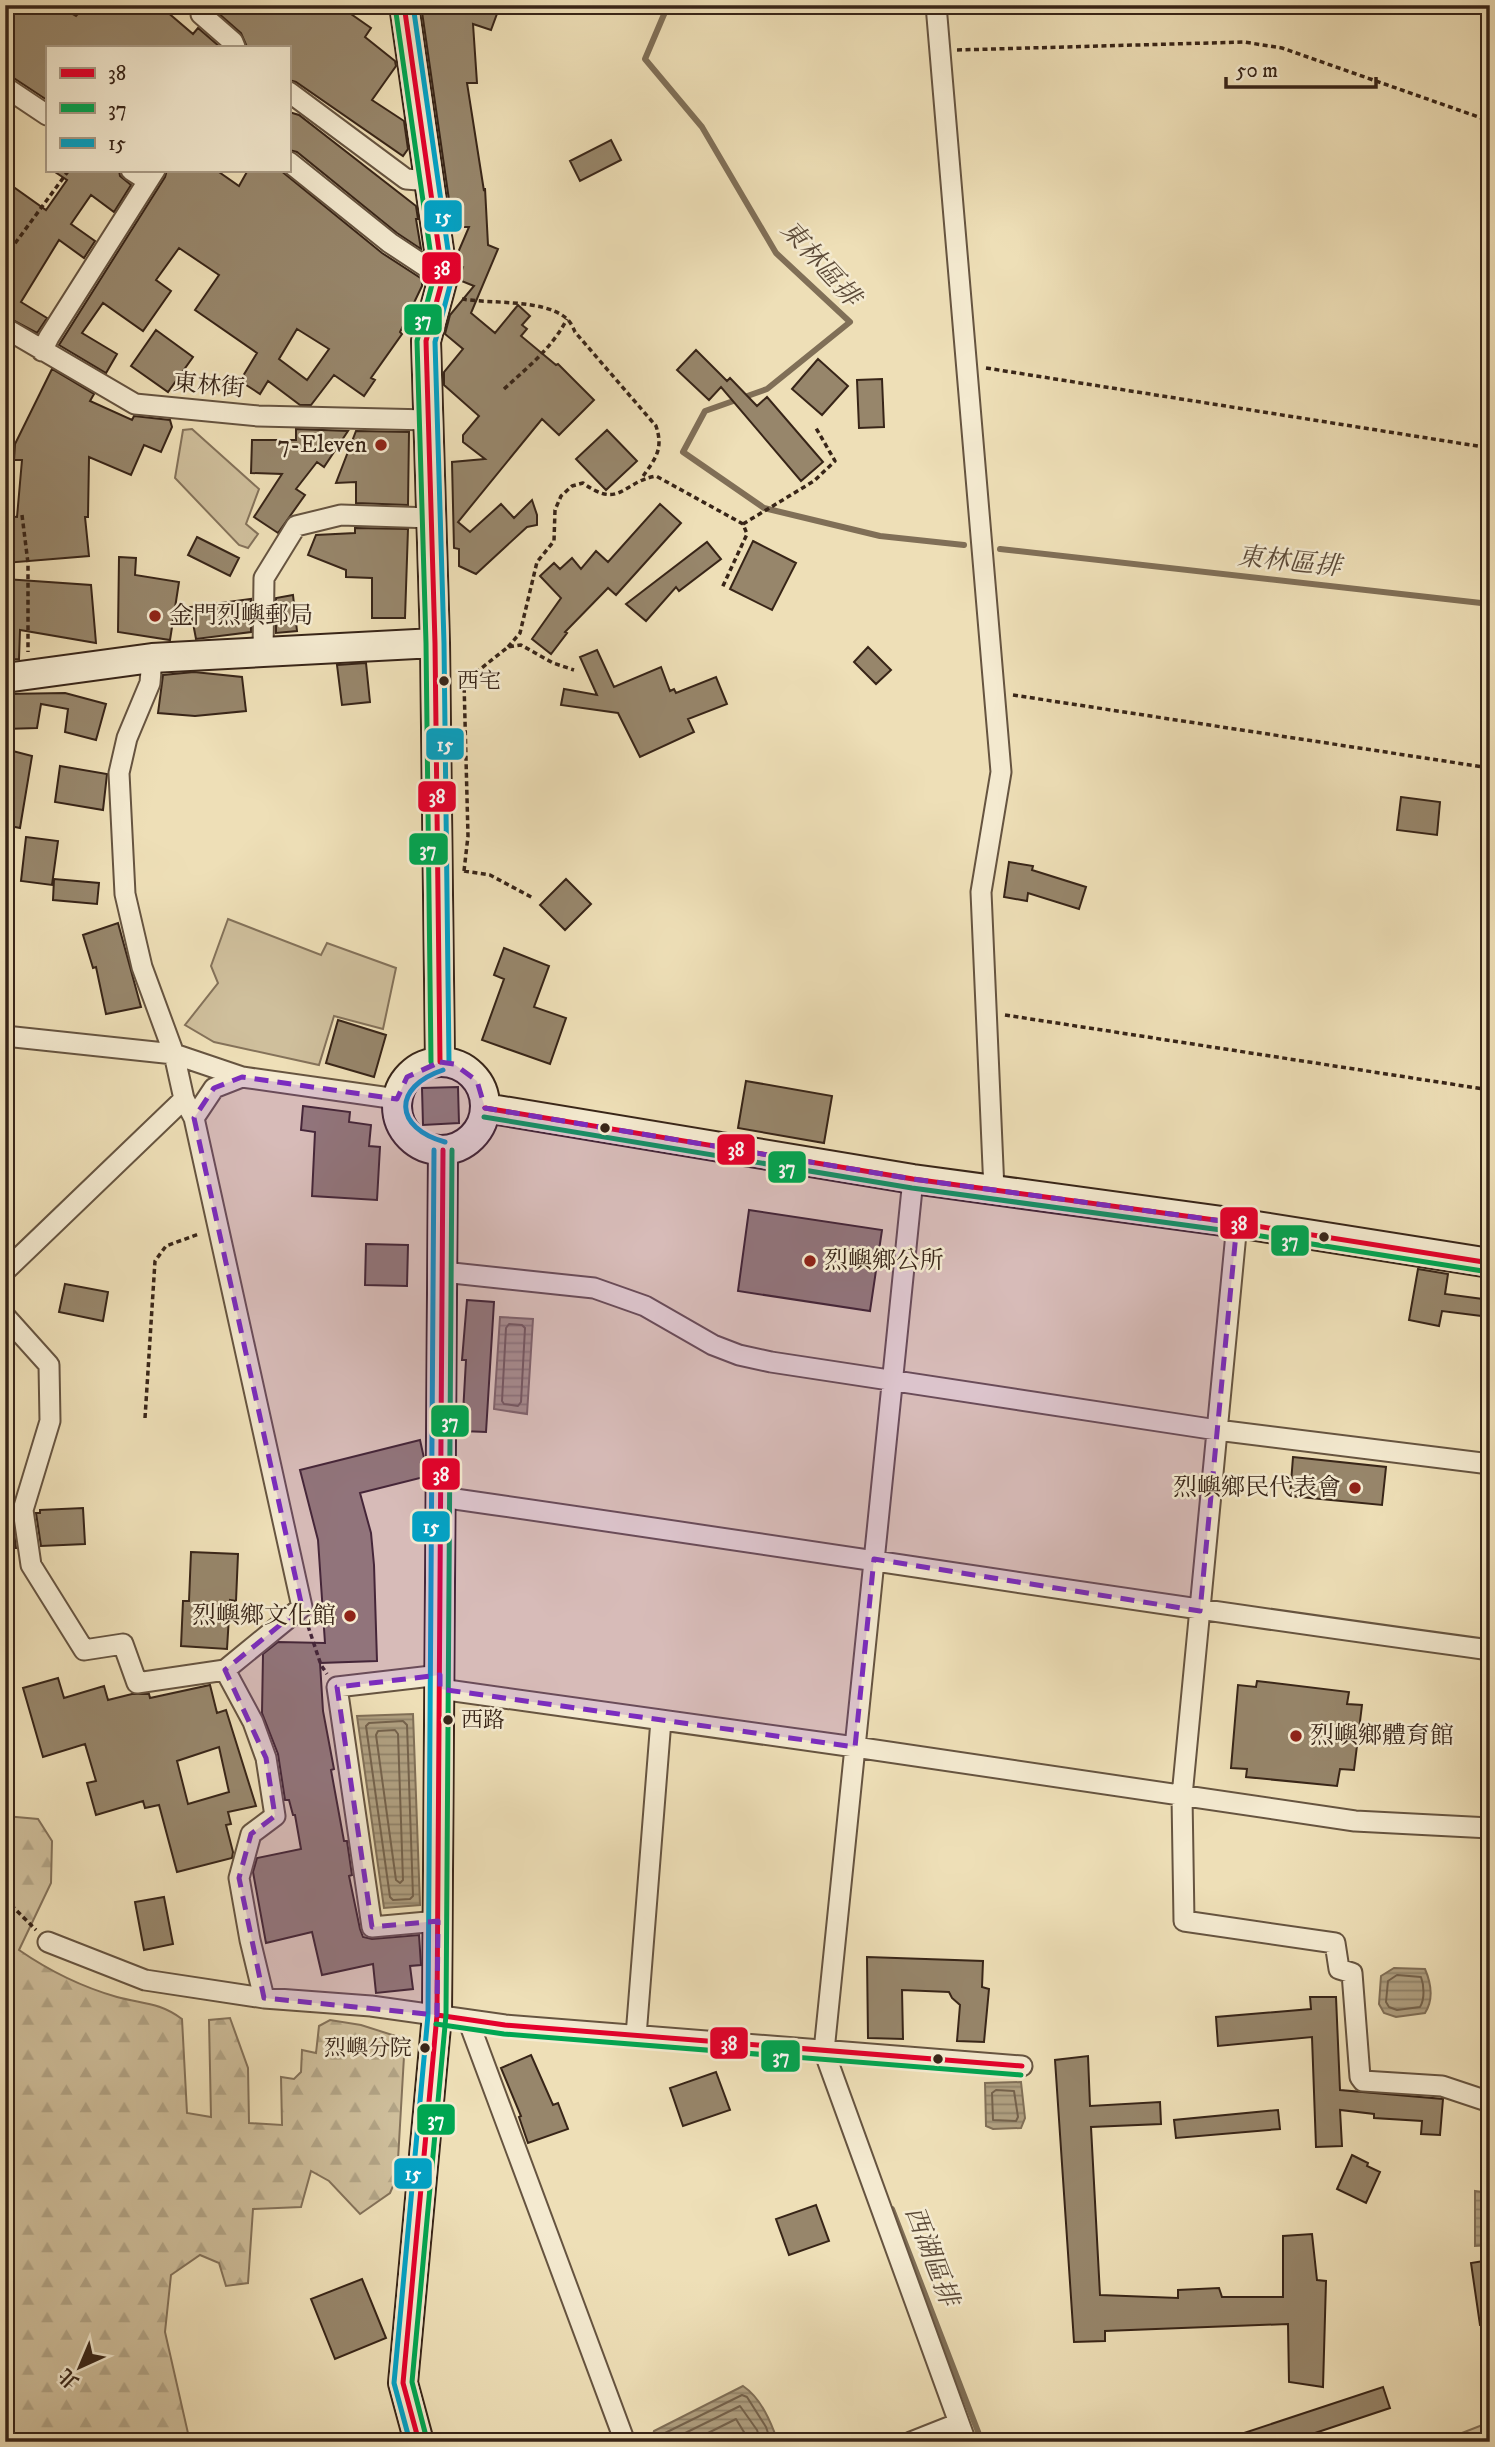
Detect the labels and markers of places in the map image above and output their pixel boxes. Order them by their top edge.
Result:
place label: 7-Eleven [278,430,367,460]
marker: 7-Eleven [373,437,389,453]
place label: 金門烈嶼郵局 [169,601,313,631]
marker: 金門烈嶼郵局 [147,608,163,624]
place label: 西宅 [457,668,501,695]
marker: 西宅 [437,674,451,688]
unlabelled marker [598,1121,612,1135]
unlabelled marker [1317,1230,1331,1244]
place label: 烈嶼鄉公所 [824,1246,944,1276]
marker: 烈嶼鄉公所 [802,1253,818,1269]
place label: 烈嶼鄉民代表會 [1173,1473,1341,1503]
marker: 烈嶼鄉民代表會 [1347,1480,1363,1496]
place label: 烈嶼鄉文化館 [192,1601,336,1631]
marker: 烈嶼鄉文化館 [342,1608,358,1624]
place label: 西路 [461,1707,505,1734]
marker: 西路 [441,1713,455,1727]
place label: 烈嶼鄉體育館 [1310,1721,1454,1751]
marker: 烈嶼鄉體育館 [1288,1728,1304,1744]
place label: 烈嶼分院 [324,2035,412,2062]
marker: 烈嶼分院 [418,2041,432,2055]
unlabelled marker [931,2052,945,2066]

